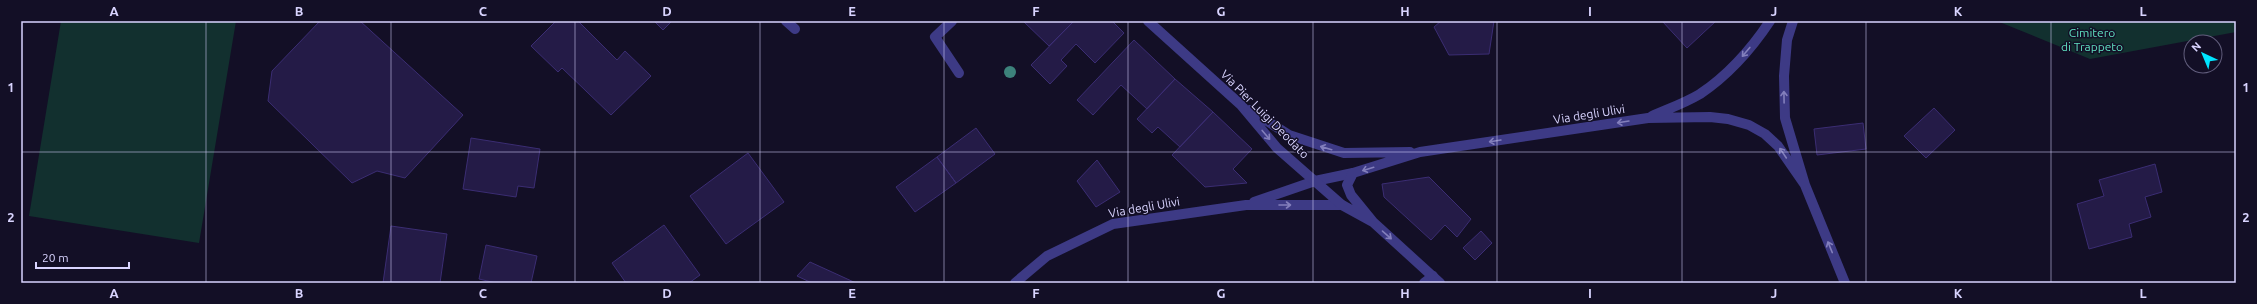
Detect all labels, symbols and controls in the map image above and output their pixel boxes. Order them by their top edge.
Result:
text: A [109,4,119,18]
text: B [295,4,304,18]
text: C [479,4,488,18]
text: D [662,4,672,18]
text: E [848,4,856,18]
text: F [1032,4,1040,18]
text: G [1217,4,1226,18]
text: H [1400,4,1410,18]
text: I [1588,4,1592,18]
text: J [1771,4,1777,18]
text: K [1954,4,1963,18]
text: L [2139,4,2147,18]
park label: Cimitero di Trappeto [2061,26,2123,53]
north arrow [2183,34,2223,74]
text: N [2189,40,2203,54]
one-way arrow [1741,46,1750,57]
street label: Via Pier Luigi Deodato [1218,67,1312,161]
text: 1 [7,80,15,94]
text: 1 [2242,80,2250,94]
one-way arrow [1780,91,1788,104]
street label: Via degli Ulivi [1552,102,1626,126]
one-way arrow [1617,118,1630,126]
one-way arrow [1262,129,1271,140]
one-way arrow [1489,137,1502,145]
one-way arrow [1320,144,1333,151]
one-way arrow [1779,148,1787,159]
one-way arrow [1362,165,1374,173]
street label: Via degli Ulivi [1107,194,1181,220]
one-way arrow [1278,201,1291,209]
text: 2 [7,210,15,224]
text: 2 [2242,210,2250,224]
one-way arrow [1382,230,1392,239]
one-way arrow [1826,241,1833,253]
scale bar [36,244,129,270]
text: 20 m [42,251,69,264]
text: A [109,286,119,300]
text: B [295,286,304,300]
text: C [479,286,488,300]
text: D [662,286,672,300]
text: E [848,286,856,300]
text: F [1032,286,1040,300]
text: G [1217,286,1226,300]
text: H [1400,286,1410,300]
text: I [1588,286,1592,300]
text: J [1771,286,1777,300]
text: K [1954,286,1963,300]
text: L [2139,286,2147,300]

